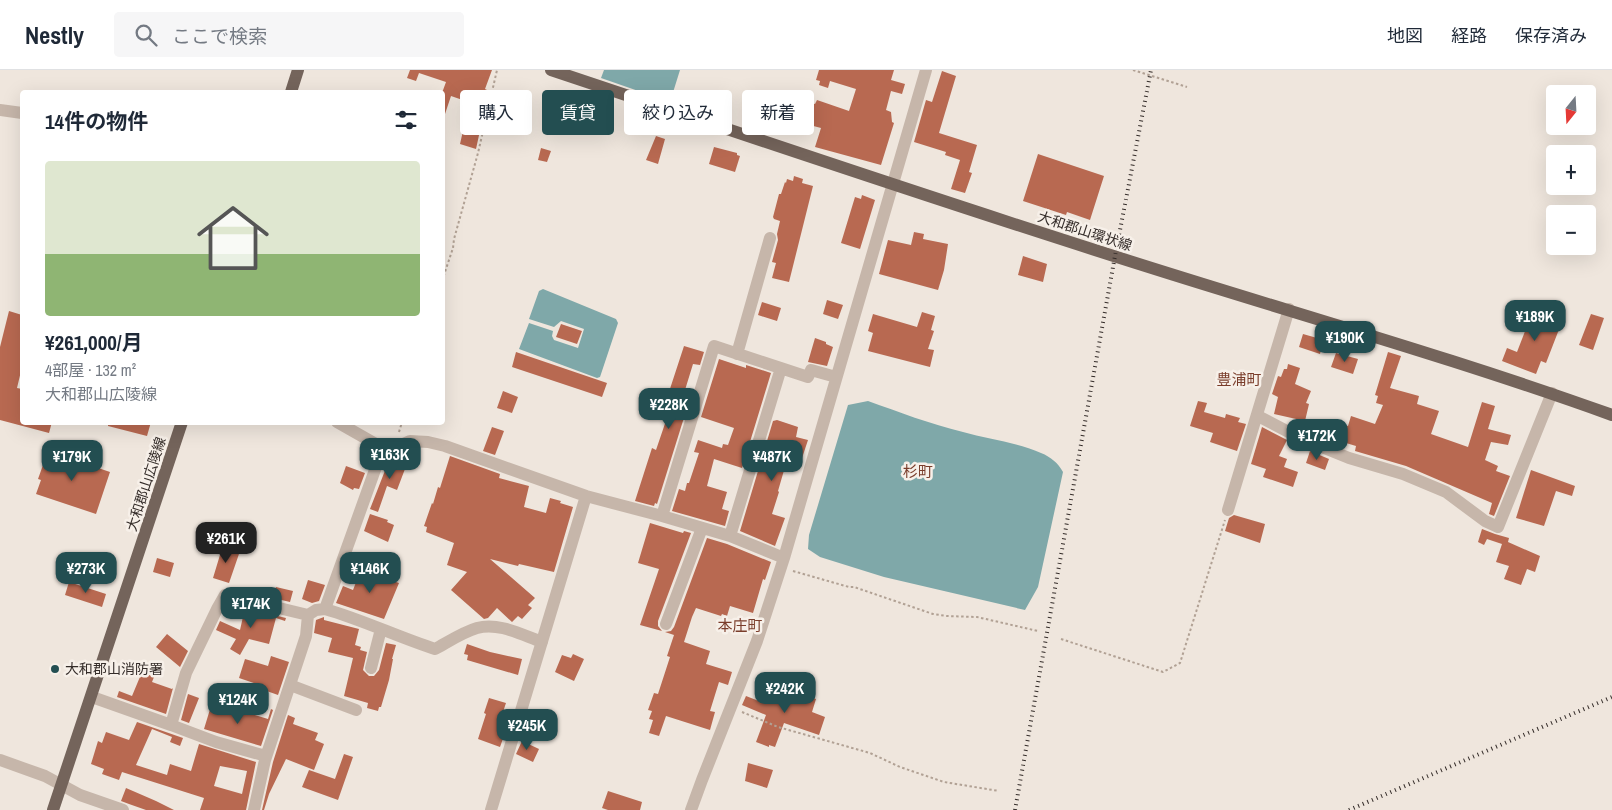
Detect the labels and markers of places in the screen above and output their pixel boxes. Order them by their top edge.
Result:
pin: ¥189K [1500,300,1570,342]
pin: ¥190K [1310,320,1380,363]
pin: ¥228K [634,388,704,430]
pin: ¥172K [1282,418,1352,461]
pin: ¥163K [355,438,425,480]
pin: ¥179K [37,440,107,482]
pin: ¥487K [737,440,807,482]
pin: ¥261K [191,522,261,564]
pin: ¥273K [51,552,121,594]
pin: ¥146K [335,552,405,594]
pin: ¥174K [216,586,286,629]
place label: 大和郡山消防署 [65,660,163,678]
marker: 大和郡山消防署 [49,663,61,675]
pin: ¥242K [750,672,820,714]
pin: ¥124K [203,682,273,725]
pin: ¥245K [492,708,562,751]

